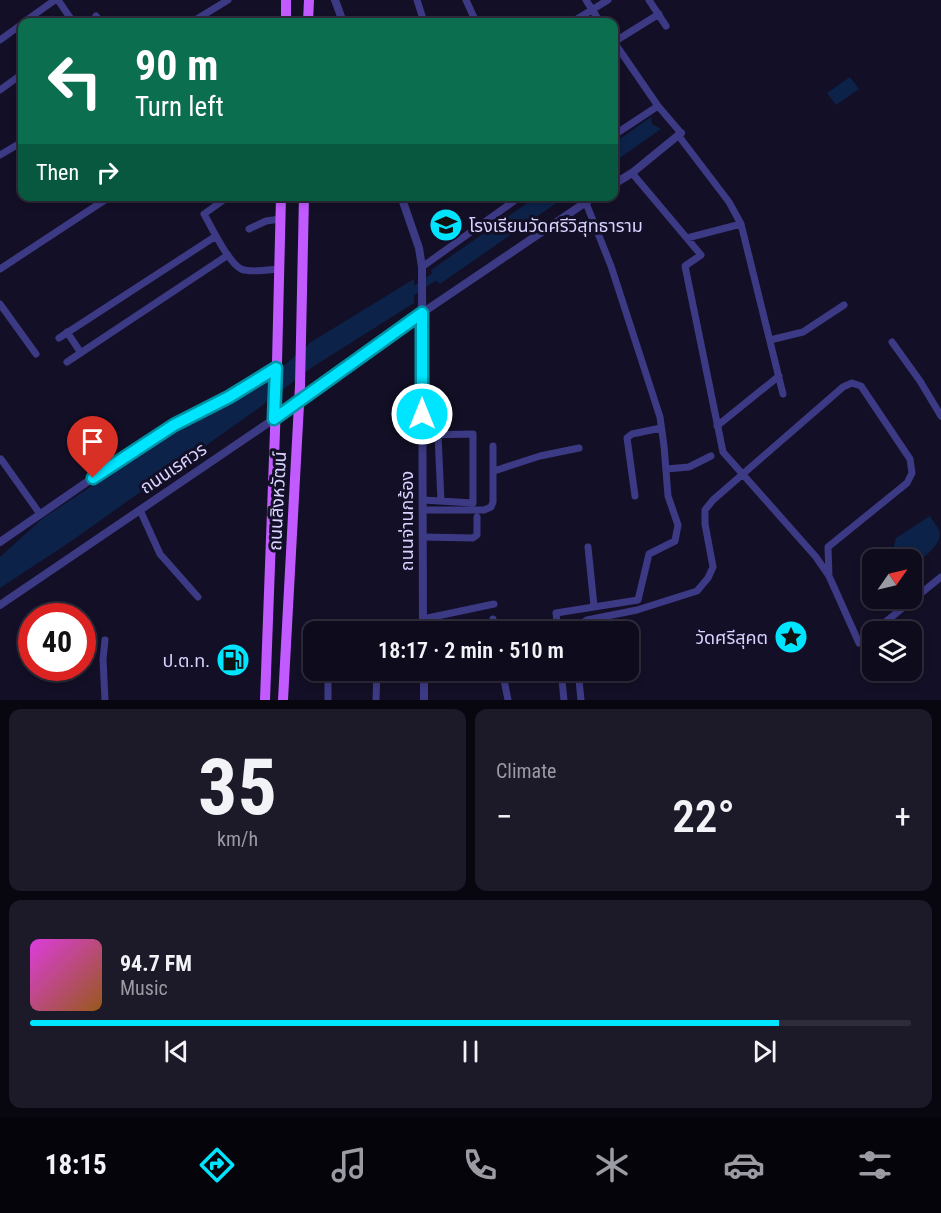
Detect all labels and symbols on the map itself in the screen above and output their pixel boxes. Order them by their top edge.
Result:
school or university icon: โรงเรียนวัดศรีวิสุทธาราม [428,207,464,243]
place label: โรงเรียนวัดศรีวิสุทธาราม [469,215,643,237]
position arrow [390,382,454,446]
pin [67,416,118,478]
street label: ถนนเรศวร [136,438,210,498]
street label: ถนนสิงหวัฒน์ [264,451,290,551]
street label: ถนนจ่านกร้อง [396,471,417,571]
north arrow [862,549,922,609]
speed limit sign: 40 [18,603,96,681]
place icon: วัดศรีสุคต [773,619,809,655]
place label: วัดศรีสุคต [695,627,768,649]
fuel station icon: ป.ต.ท. [215,642,251,678]
place label: ป.ต.ท. [162,650,210,671]

